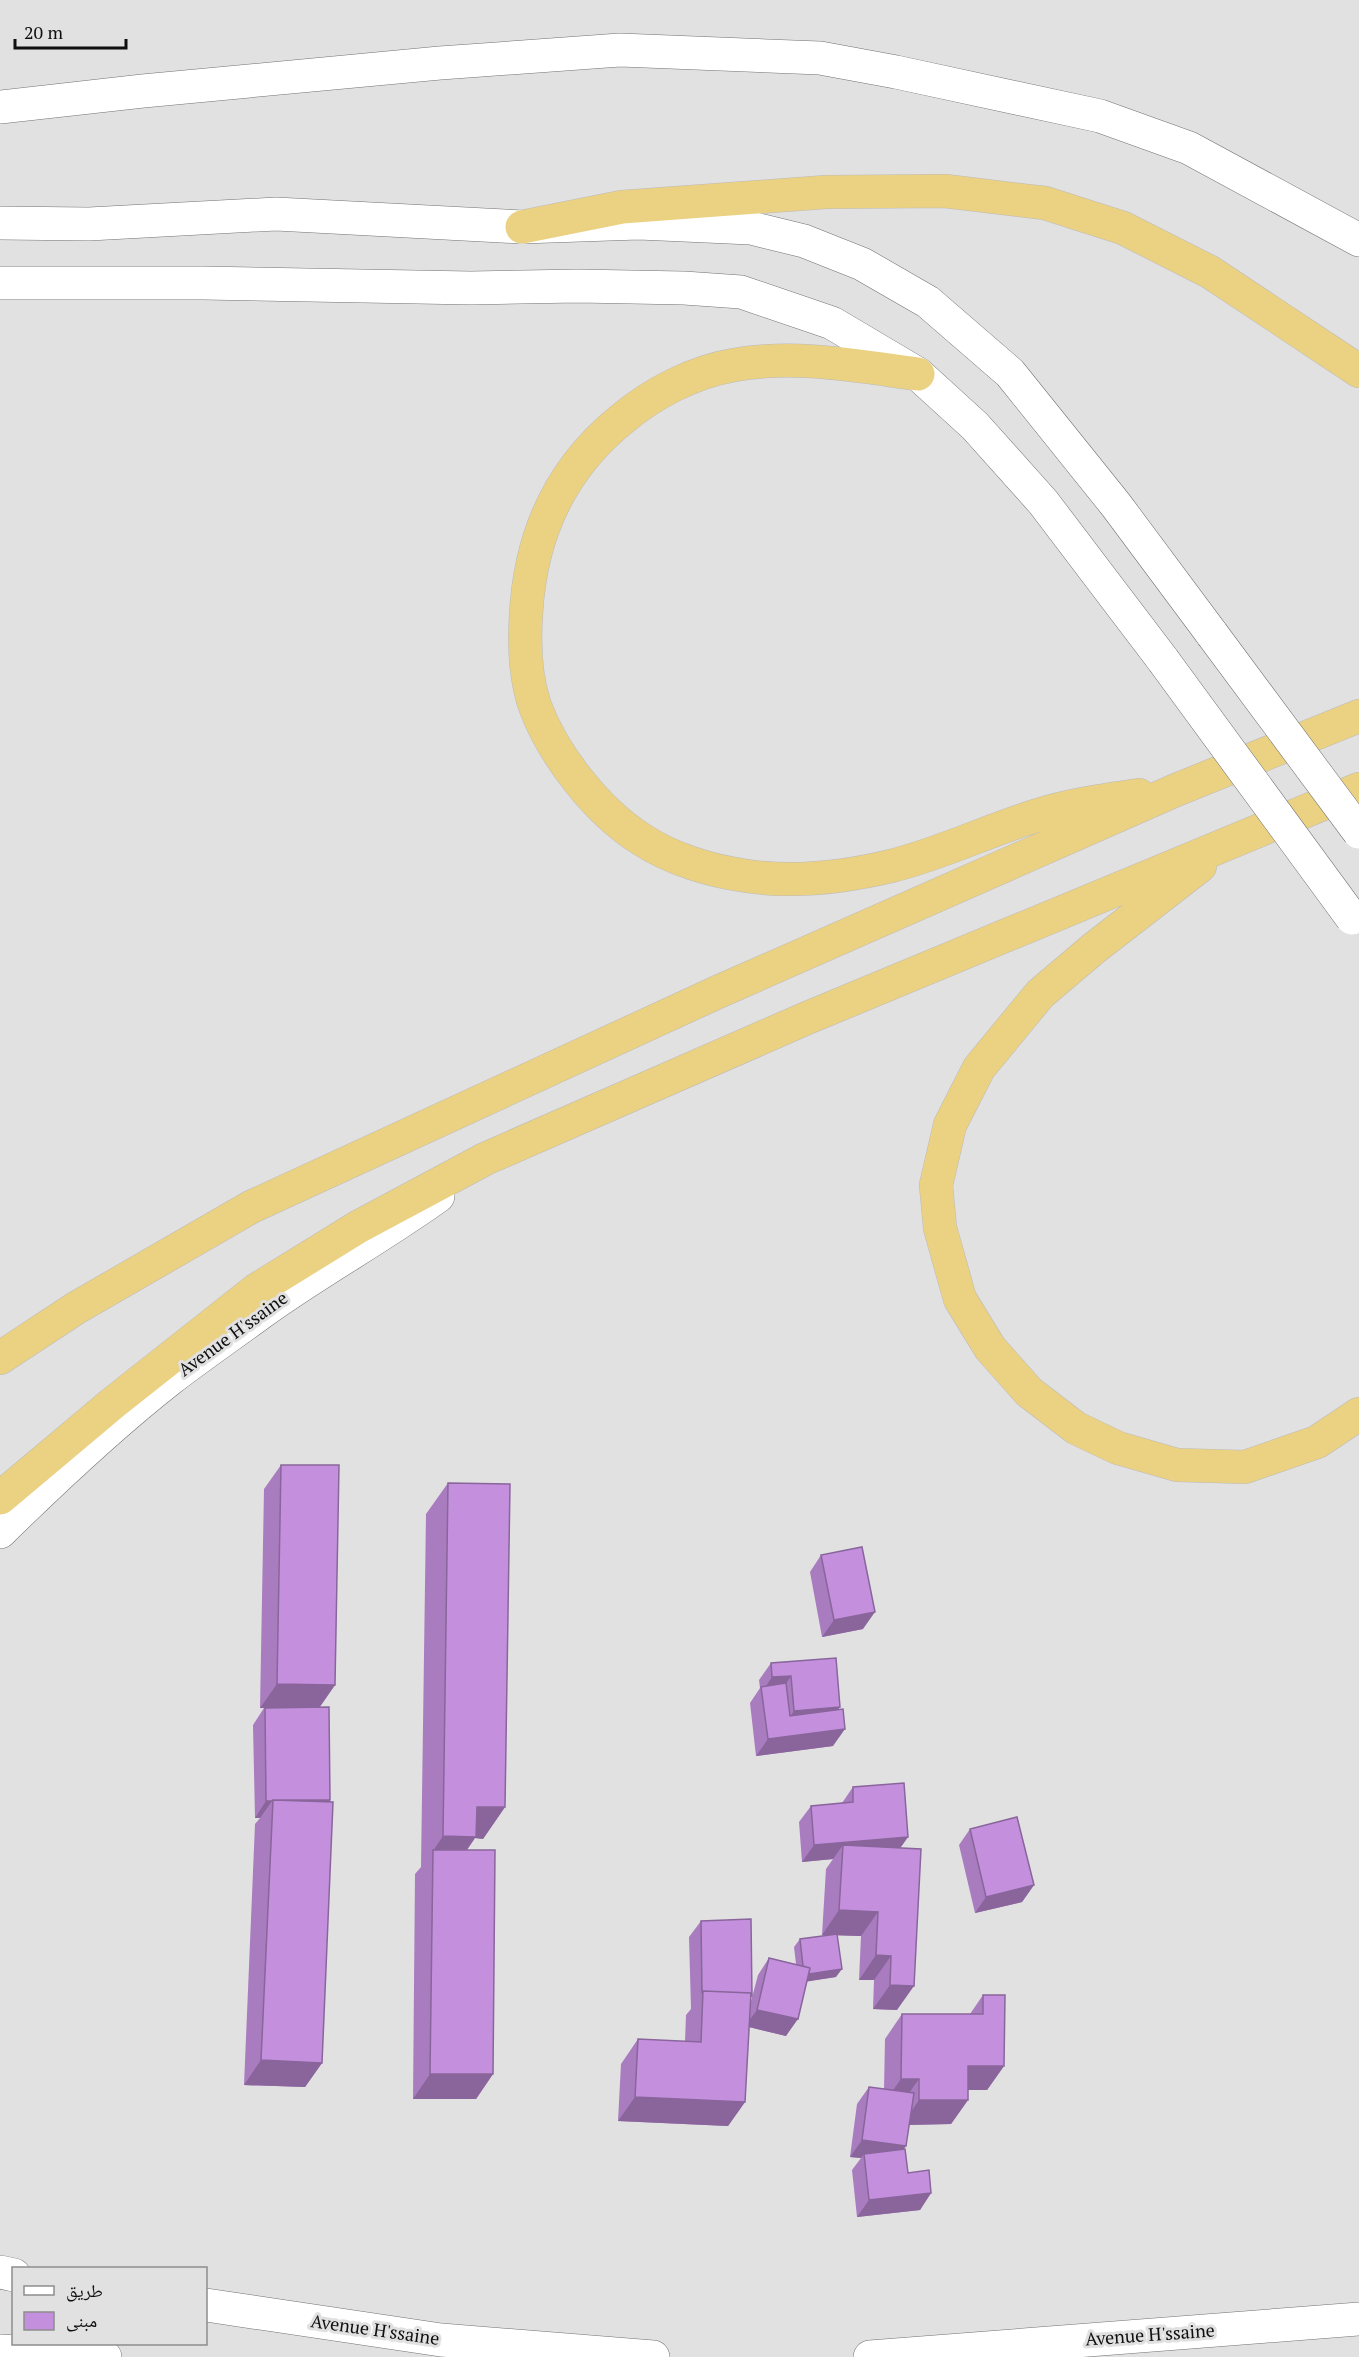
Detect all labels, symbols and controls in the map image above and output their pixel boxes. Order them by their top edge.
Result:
scale bar [15,12,126,50]
text: 20 m [24,20,64,44]
street label: Avenue H'ssaine [173,1285,292,1381]
legend [12,2267,207,2345]
text: طريق [66,2278,103,2302]
text: مبنى [66,2308,97,2332]
street label: Avenue H'ssaine [309,2308,441,2350]
street label: Avenue H'ssaine [1084,2318,1215,2350]

